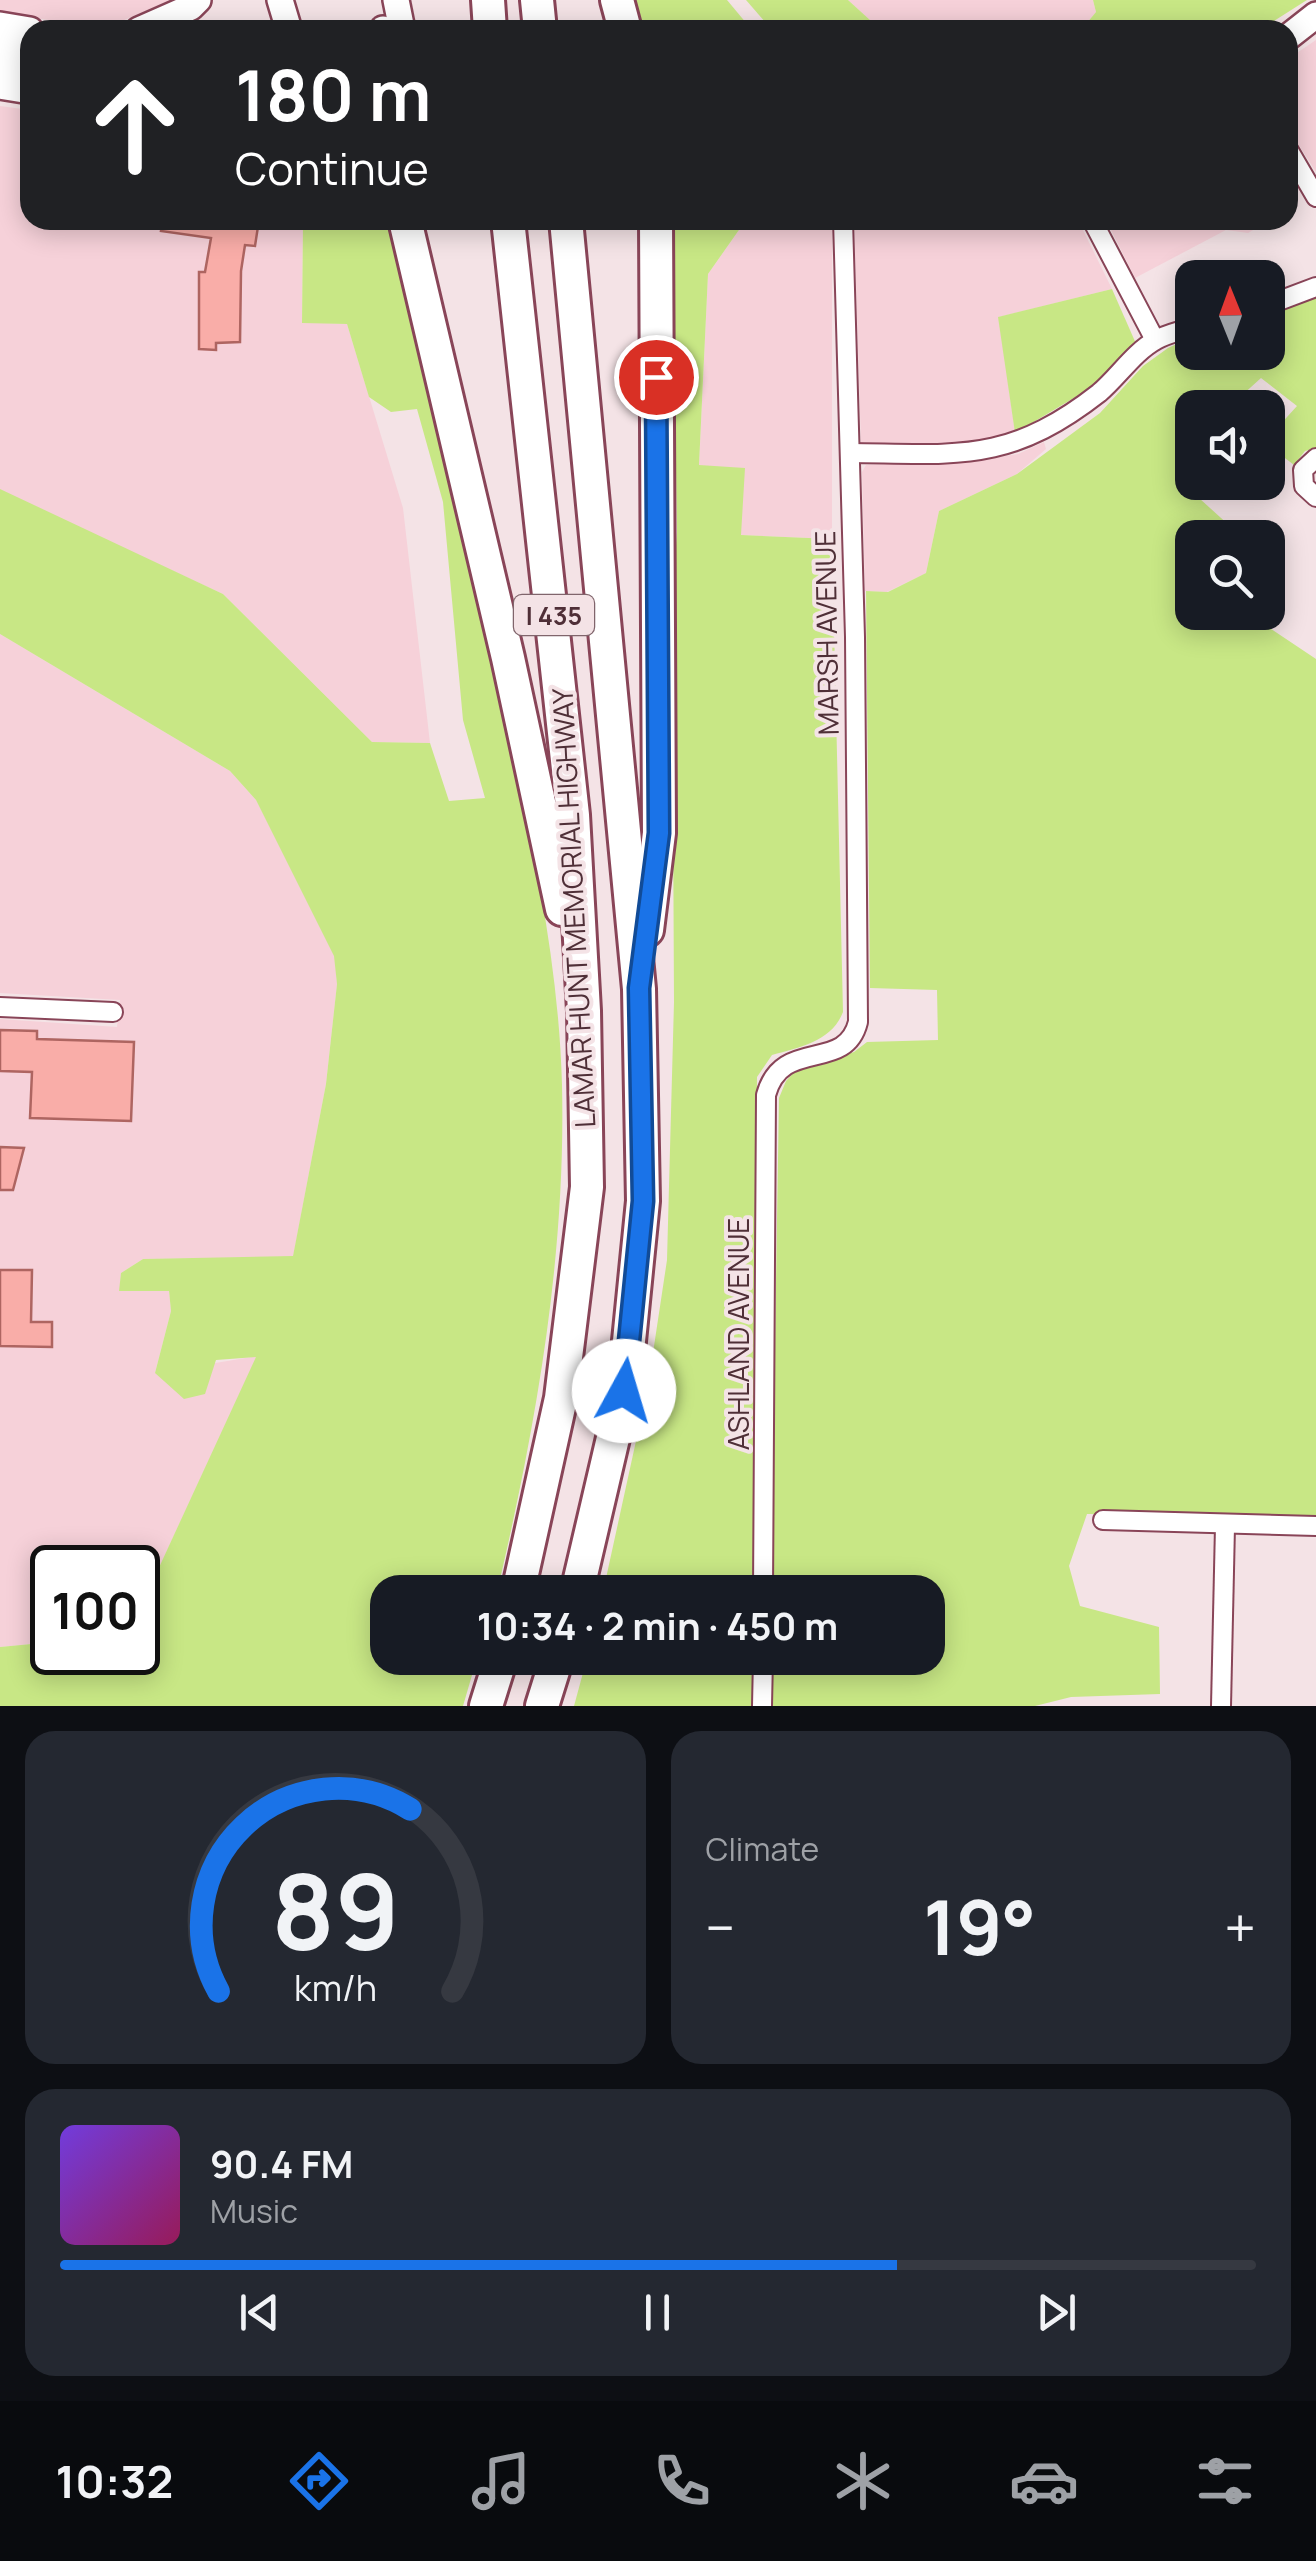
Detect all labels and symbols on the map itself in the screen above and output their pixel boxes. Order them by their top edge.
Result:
north arrow [1175,260,1285,370]
pin [614,335,699,420]
street label: MARSH AVENUE [805,530,847,736]
road number: I 435 [514,595,594,635]
street label: LAMAR HUNT MEMORIAL HIGHWAY [542,687,603,1129]
street label: ASHLAND AVENUE [719,1218,757,1450]
position arrow [572,1339,676,1443]
speed limit sign: 100 [30,1545,160,1675]

